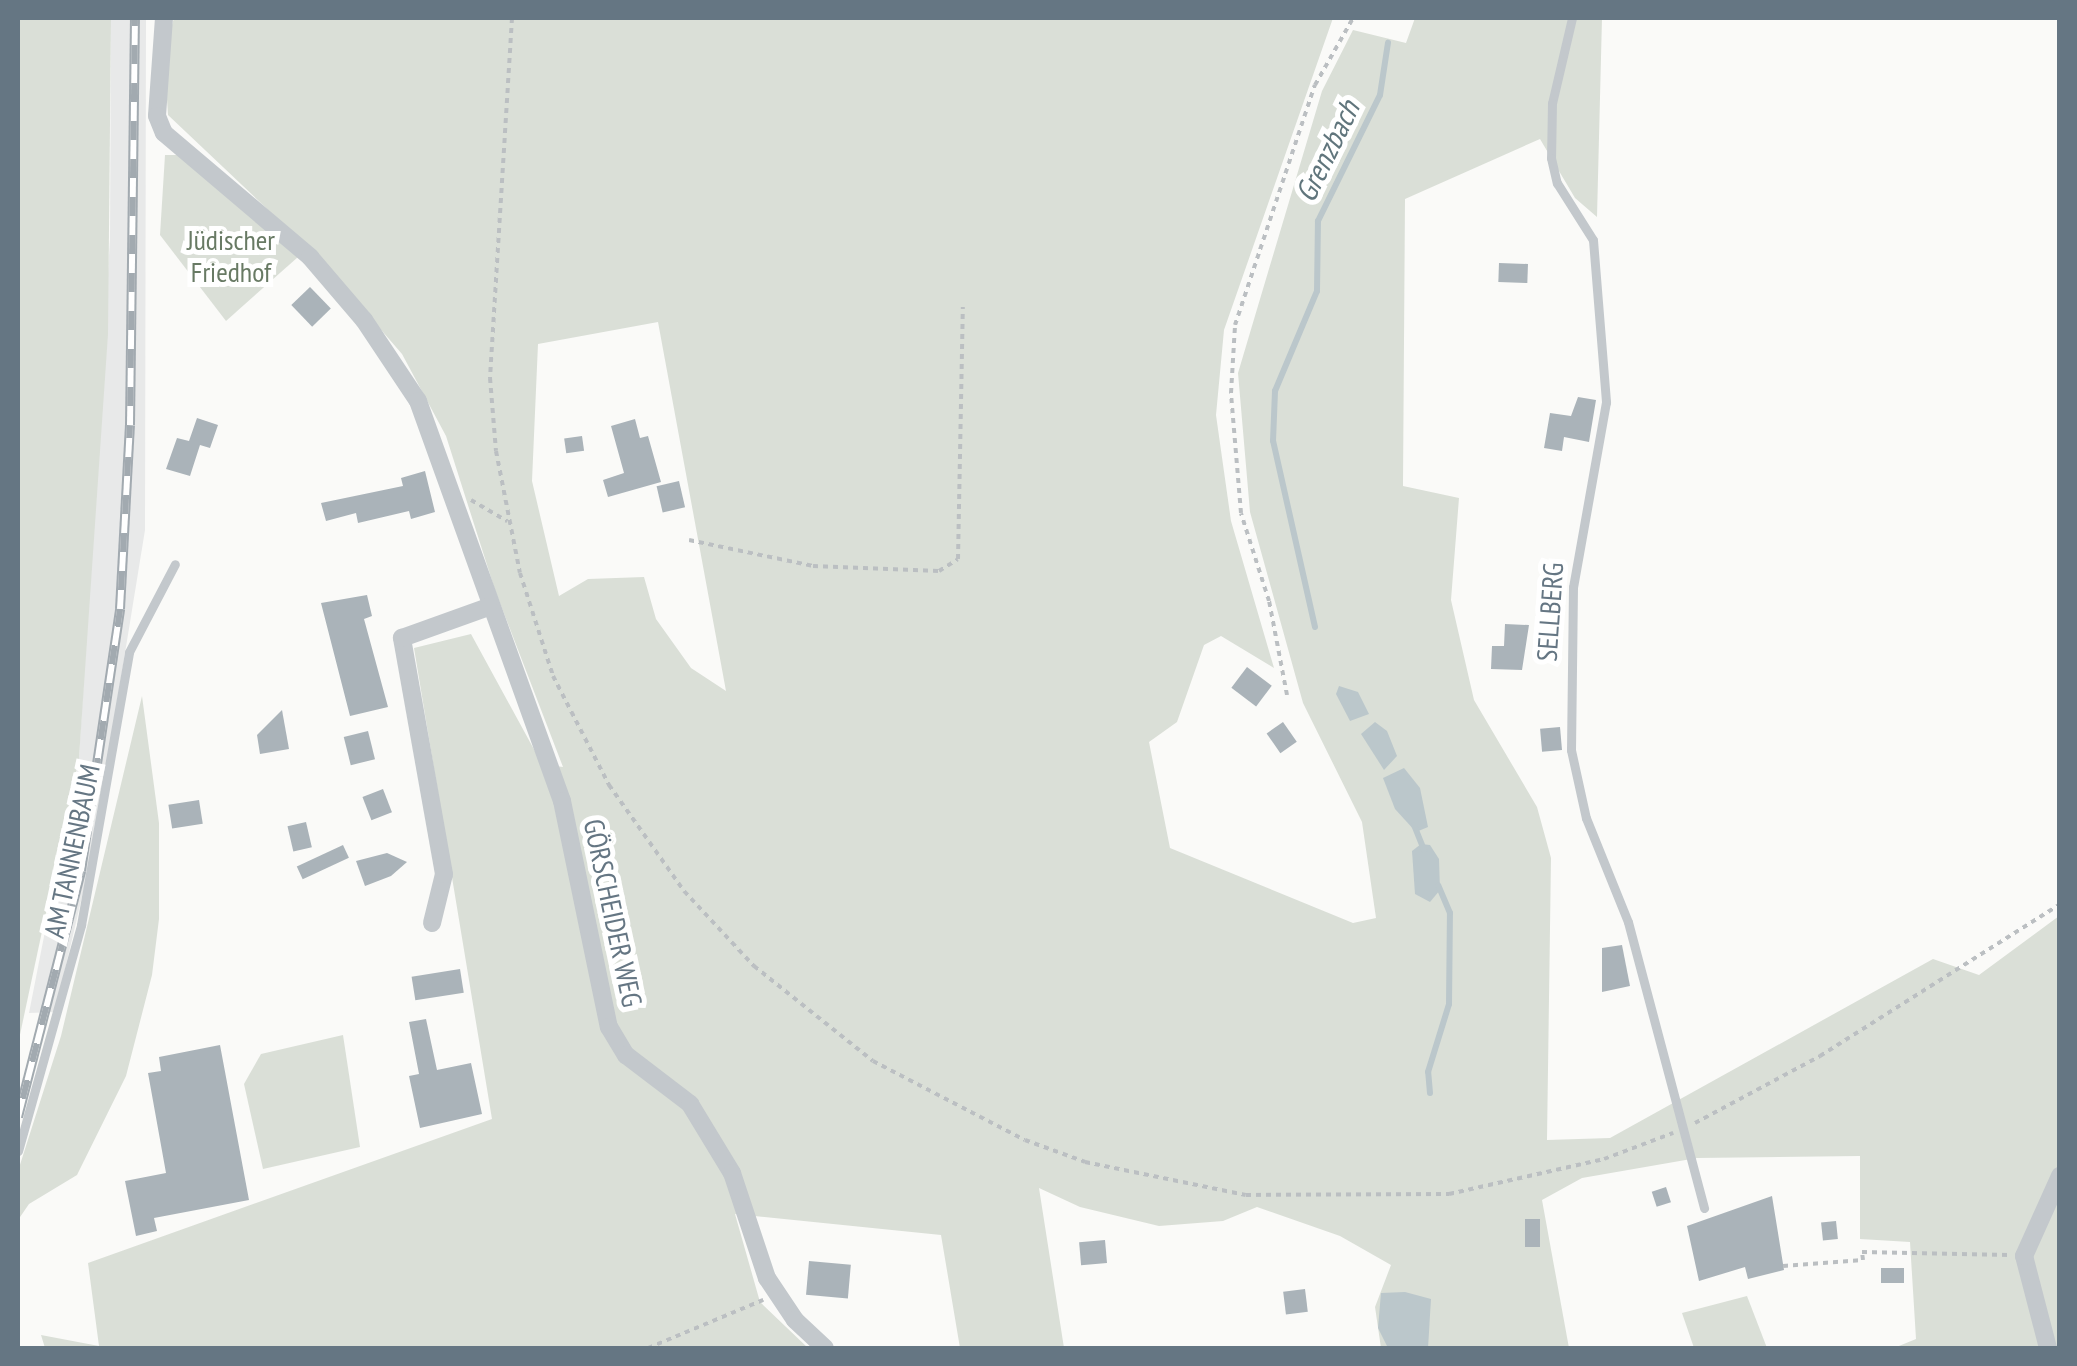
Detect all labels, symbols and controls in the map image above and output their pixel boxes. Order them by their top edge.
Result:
water label: Grenzbach [1287,94,1367,208]
park label: Jüdischer Friedhof [187,223,275,289]
street label: SELLBERG [1530,562,1570,662]
street label: AM TANNENBAUM [37,761,107,941]
street label: GÖRSCHEIDER WEG [577,816,649,1010]

